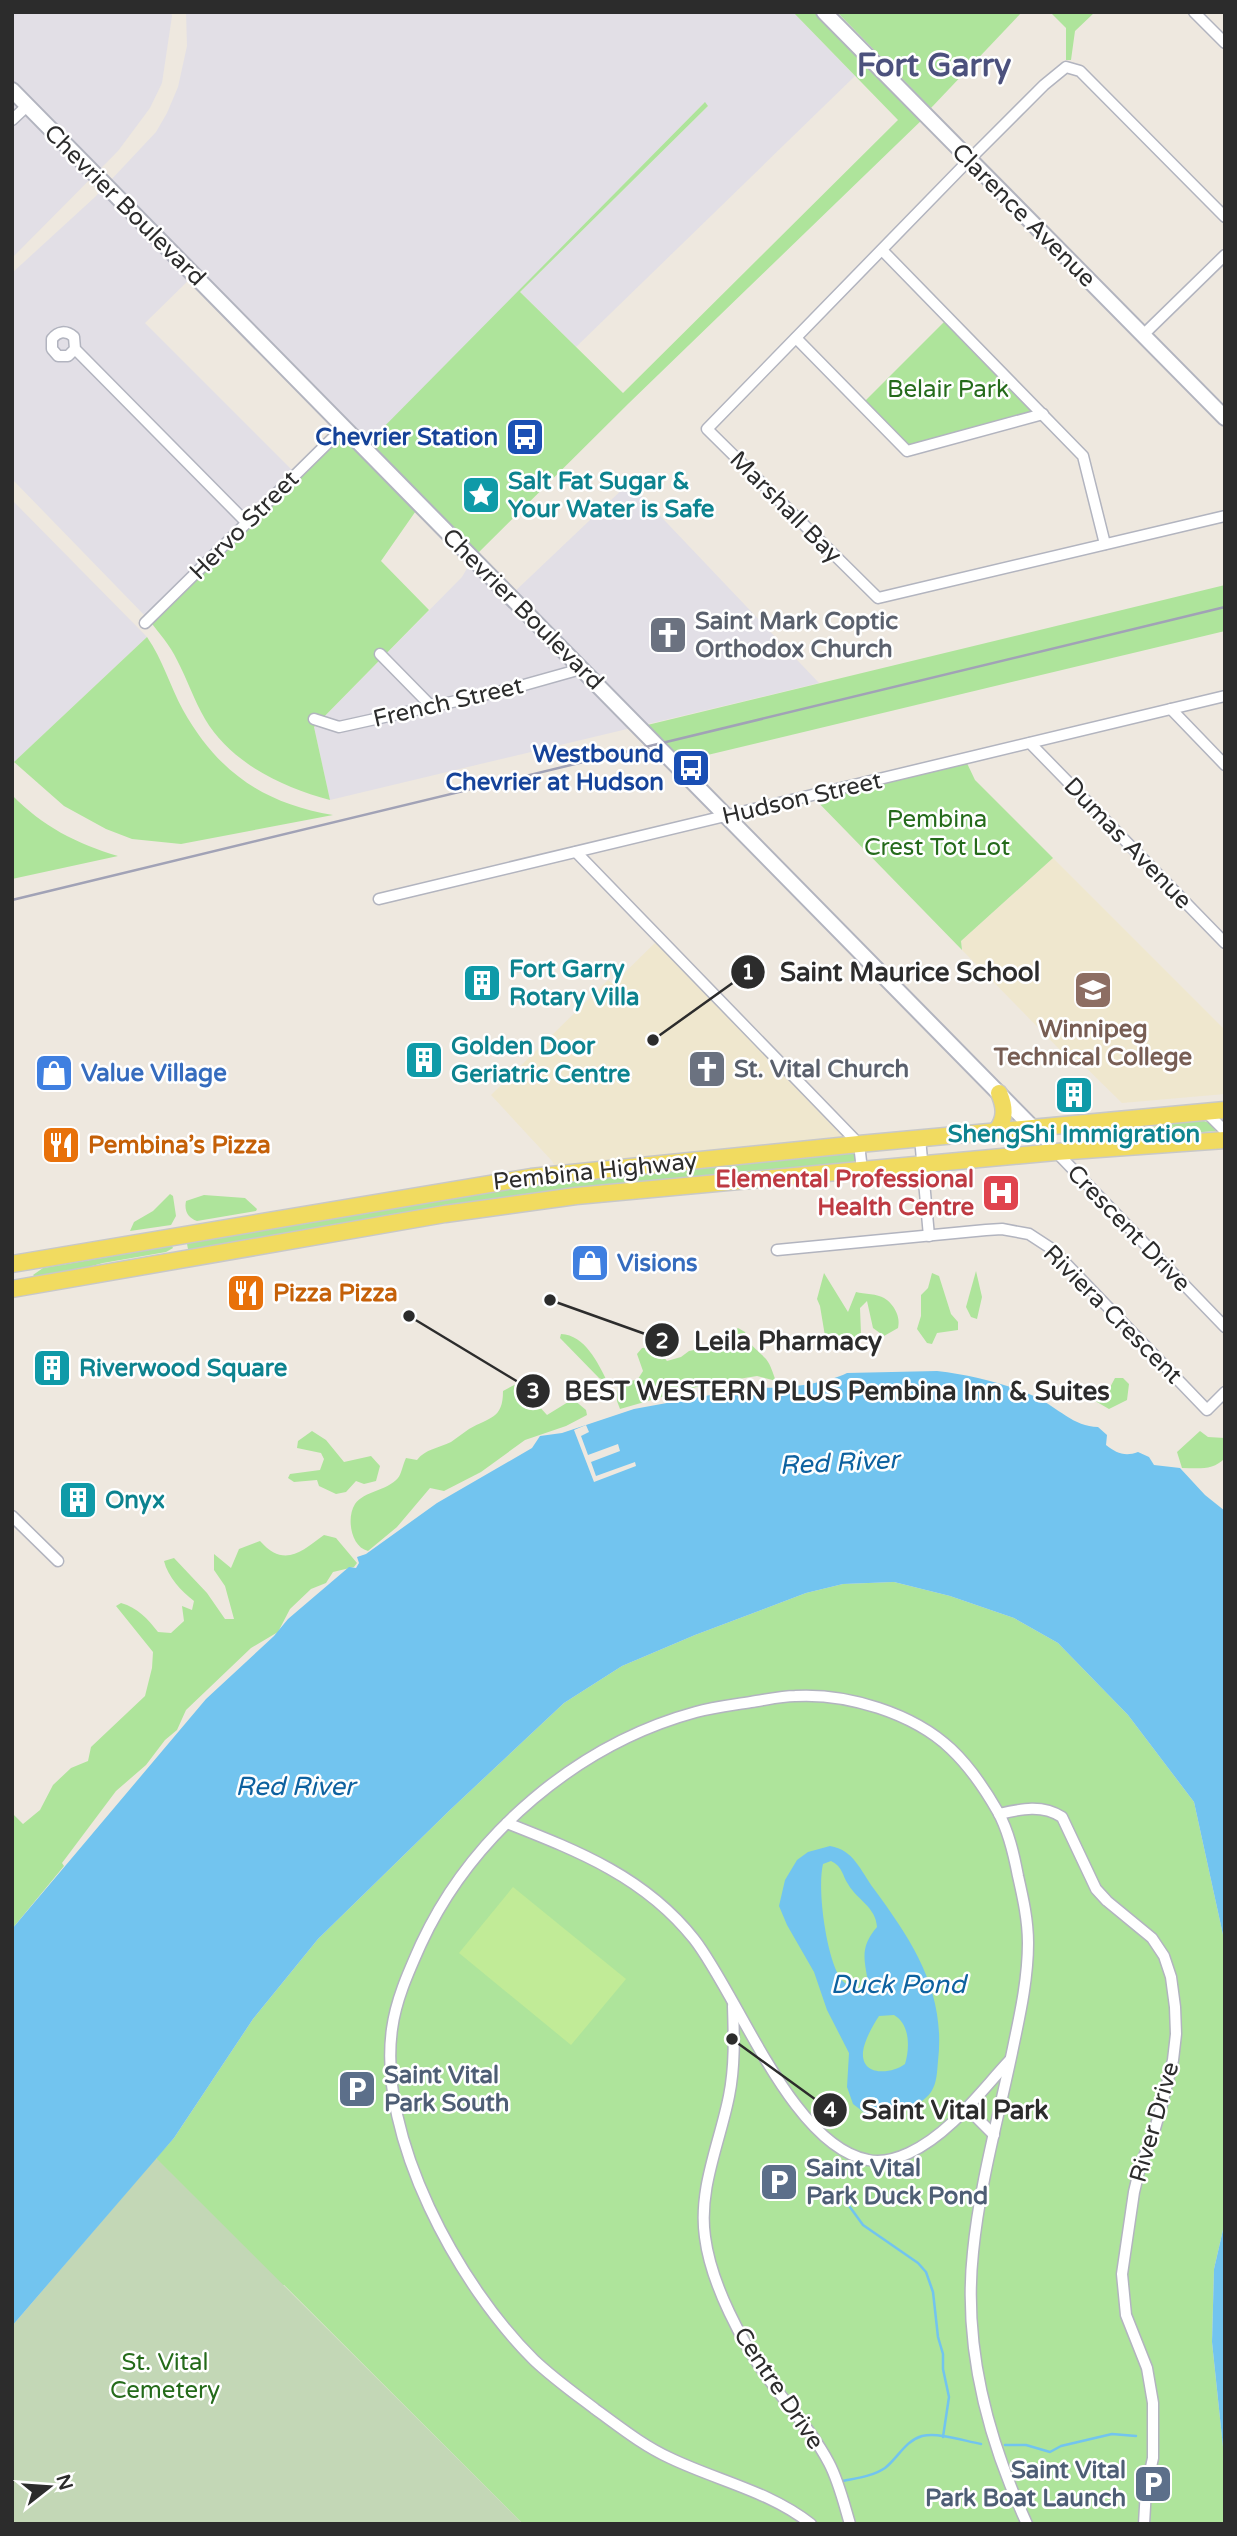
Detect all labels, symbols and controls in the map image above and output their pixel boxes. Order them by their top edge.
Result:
district label: Fort Garry [857,47,1011,85]
street label: Chevrier Boulevard [38,118,212,292]
street label: Clarence Avenue [946,137,1102,293]
park label: Belair Park [887,375,1009,404]
bus stop icon: Chevrier Station [504,416,546,458]
place label: Chevrier Station [315,423,498,452]
street label: Marshall Bay [724,445,848,569]
street label: Hervo Street [184,465,305,586]
place label: Salt Fat Sugar & Your Water is Safe [508,467,715,524]
place icon: Salt Fat Sugar & Your Water is Safe [460,474,502,516]
street label: Chevrier Boulevard [436,522,610,696]
place label: Saint Mark Coptic Orthodox Church [695,607,898,664]
church icon: Saint Mark Coptic Orthodox Church [647,614,689,656]
street label: French Street [370,671,526,734]
place label: Westbound Chevrier at Hudson [445,740,664,797]
bus stop icon: Westbound Chevrier at Hudson [670,747,712,789]
street label: Hudson Street [719,766,885,831]
street label: Dumas Avenue [1058,772,1198,915]
park label: Pembina Crest Tot Lot [864,805,1010,862]
callout: Saint Maurice School [731,948,1054,995]
place label: Fort Garry Rotary Villa [509,955,639,1012]
text: Saint Maurice School [780,957,1040,988]
text: 1 [741,960,755,985]
building icon: Fort Garry Rotary Villa [461,962,503,1004]
school or university icon: Winnipeg Technical College [1072,969,1114,1011]
place label: Winnipeg Technical College [993,1015,1193,1072]
place label: Golden Door Geriatric Centre [451,1032,631,1089]
building icon: Golden Door Geriatric Centre [403,1039,445,1081]
church icon: St. Vital Church [686,1048,728,1090]
shop icon: Value Village [33,1052,75,1094]
place label: St. Vital Church [734,1055,909,1084]
place label: Value Village [81,1059,227,1088]
building icon: ShengShi Immigration [1053,1074,1095,1116]
place label: ShengShi Immigration [948,1120,1200,1149]
restaurant icon: Pembina’s Pizza [40,1124,82,1166]
place label: Pembina’s Pizza [88,1131,271,1160]
street label: Pembina Highway [491,1146,699,1197]
street label: Crescent Drive [1061,1159,1197,1298]
place label: Elemental Professional Health Centre [715,1165,974,1222]
hospital icon: Elemental Professional Health Centre [980,1172,1022,1214]
street label: Riviera Crescent [1037,1239,1188,1390]
shop icon: Visions [569,1242,611,1284]
place label: Visions [617,1249,698,1278]
restaurant icon: Pizza Pizza [225,1272,267,1314]
place label: Pizza Pizza [273,1279,398,1308]
callout: Leila Pharmacy [645,1317,896,1364]
text: Leila Pharmacy [694,1326,882,1357]
text: 2 [655,1329,669,1354]
building icon: Riverwood Square [31,1347,73,1389]
place label: Riverwood Square [79,1354,288,1383]
callout: BEST WESTERN PLUS Pembina Inn & Suites [515,1368,1123,1415]
text: BEST WESTERN PLUS Pembina Inn & Suites [564,1376,1110,1407]
text: 3 [526,1379,540,1404]
water label: Red River [778,1444,903,1481]
building icon: Onyx [57,1479,99,1521]
place label: Onyx [105,1486,165,1515]
water label: Red River [235,1771,358,1802]
water label: Duck Pond [830,1969,968,2000]
street label: River Drive [1123,2059,1185,2186]
place label: Saint Vital Park South [384,2061,509,2118]
parking icon: Saint Vital Park South [336,2068,378,2110]
callout: Saint Vital Park [812,2086,1062,2133]
text: Saint Vital Park [862,2095,1048,2126]
text: 4 [823,2098,837,2123]
place label: Saint Vital Park Duck Pond [806,2154,988,2211]
parking icon: Saint Vital Park Duck Pond [758,2161,800,2203]
street label: Centre Drive [727,2322,830,2455]
park label: St. Vital Cemetery [110,2348,220,2405]
north arrow [14,2452,84,2522]
place label: Saint Vital Park Boat Launch [925,2456,1126,2513]
parking icon: Saint Vital Park Boat Launch [1132,2463,1174,2505]
text: N [52,2472,77,2493]

